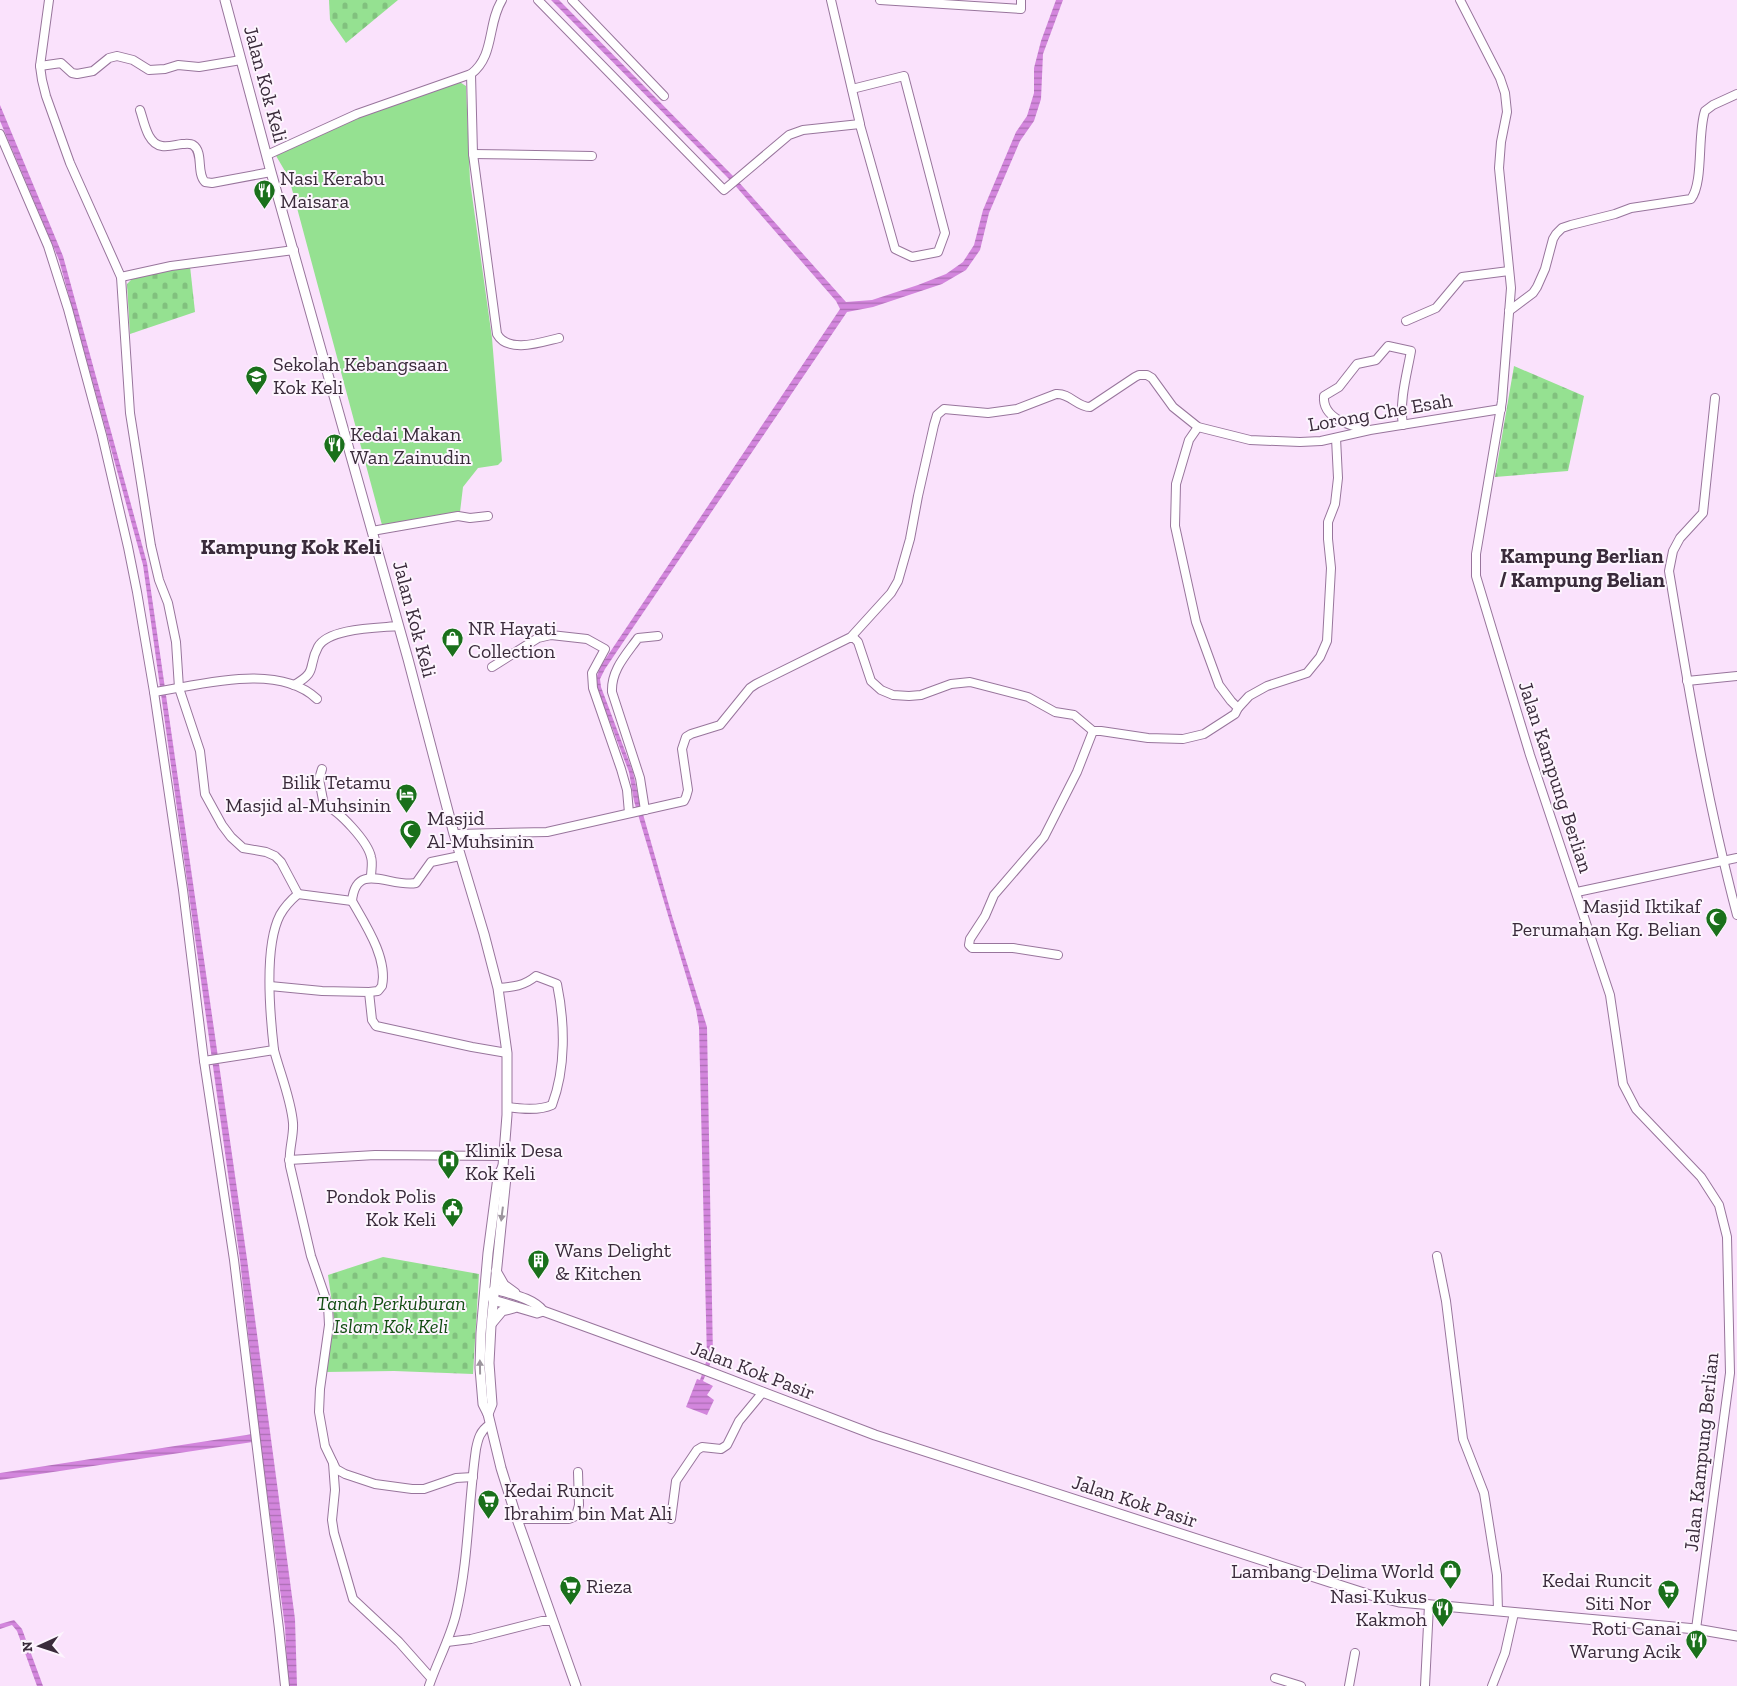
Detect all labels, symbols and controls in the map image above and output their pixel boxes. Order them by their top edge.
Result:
street label: Jalan Kok Keli [239,23,293,145]
place label: Nasi Kerabu Maisara [280,166,385,213]
restaurant icon: Nasi Kerabu Maisara [252,178,276,209]
place label: Sekolah Kebangsaan Kok Keli [273,352,449,399]
school or university icon: Sekolah Kebangsaan Kok Keli [245,364,269,395]
street label: Lorong Che Esah [1306,387,1455,437]
place label: Kedai Makan Wan Zainudin [350,422,472,469]
restaurant icon: Kedai Makan Wan Zainudin [322,433,346,464]
district label: Kampung Kok Keli [201,533,382,560]
district label: Kampung Berlian / Kampung Belian [1499,543,1666,592]
street label: Jalan Kok Keli [388,558,442,680]
place label: NR Hayati Collection [468,616,557,663]
shop icon: NR Hayati Collection [440,627,464,658]
street label: Jalan Kampung Berlian [1514,678,1598,876]
place label: Bilik Tetamu Masjid al-Muhsinin [225,770,392,817]
hotel icon: Bilik Tetamu Masjid al-Muhsinin [395,782,419,813]
place label: Masjid Al-Muhsinin [427,806,535,853]
mosque icon: Masjid Al-Muhsinin [399,818,423,849]
place label: Masjid Iktikaf Perumahan Kg. Belian [1512,894,1703,941]
mosque icon: Masjid Iktikaf Perumahan Kg. Belian [1705,906,1729,937]
place label: Klinik Desa Kok Keli [465,1138,563,1185]
hospital icon: Klinik Desa Kok Keli [437,1149,461,1180]
place label: Pondok Polis Kok Keli [326,1184,436,1231]
public building icon: Pondok Polis Kok Keli [440,1196,464,1227]
one-way arrow [498,1206,506,1222]
place label: Wans Delight & Kitchen [555,1238,672,1285]
building icon: Wans Delight & Kitchen [527,1249,551,1280]
park label: Tanah Perkuburan Islam Kok Keli [316,1291,466,1338]
street label: Jalan Kok Pasir [688,1335,818,1405]
street label: Jalan Kampung Berlian [1679,1351,1723,1553]
one-way arrow [476,1358,484,1374]
street label: Jalan Kok Pasir [1069,1469,1201,1533]
place label: Kedai Runcit Ibrahim bin Mat Ali [504,1478,673,1525]
supermarket icon: Kedai Runcit Ibrahim bin Mat Ali [476,1489,500,1520]
place label: Lambang Delima World [1231,1559,1434,1583]
shop icon: Lambang Delima World [1438,1559,1462,1590]
place label: Kedai Runcit Siti Nor [1542,1568,1653,1615]
supermarket icon: Rieza [558,1574,582,1605]
place label: Rieza [586,1574,633,1598]
supermarket icon: Kedai Runcit Siti Nor [1656,1579,1680,1610]
place label: Nasi Kukus Kakmoh [1330,1584,1428,1631]
restaurant icon: Nasi Kukus Kakmoh [1431,1596,1455,1627]
place label: Roti Canai Warung Acik [1570,1616,1682,1663]
north arrow [15,1621,65,1671]
restaurant icon: Roti Canai Warung Acik [1685,1628,1709,1659]
text: N [19,1641,36,1652]

